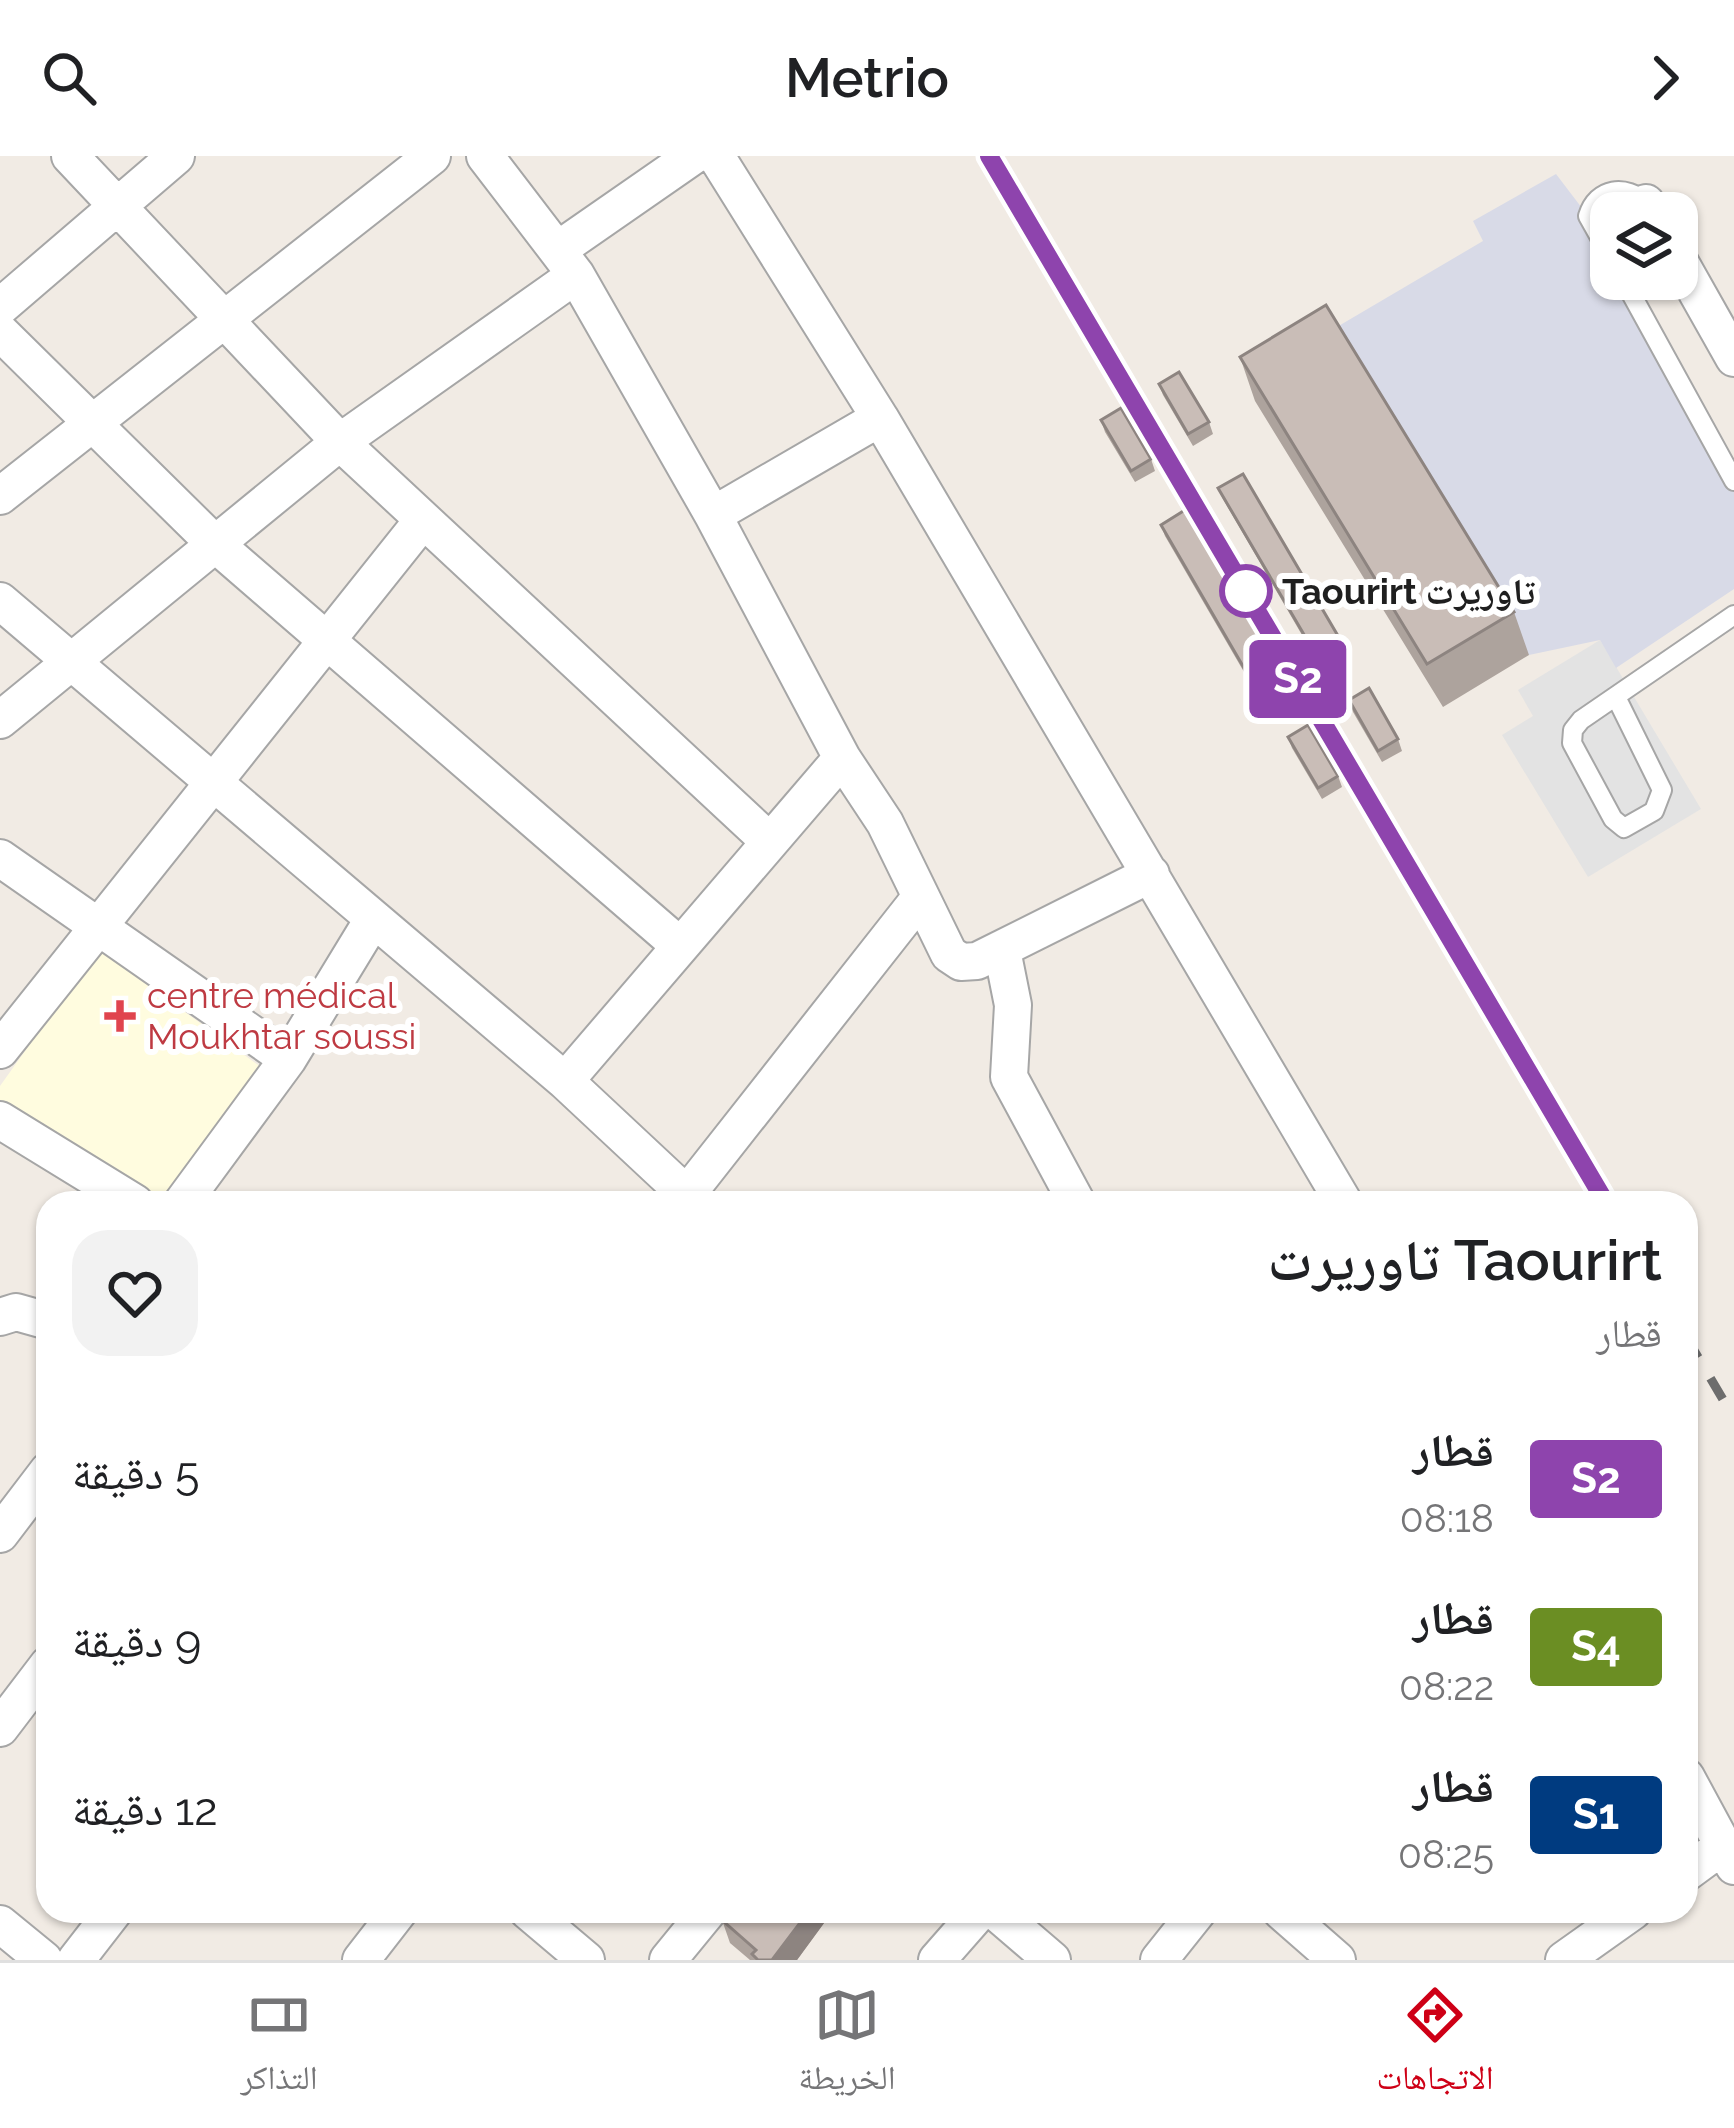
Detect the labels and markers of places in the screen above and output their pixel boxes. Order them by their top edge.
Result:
marker: Taourirt تاوريرت [1221,566,1271,616]
place label: Taourirt تاوريرت [1282,570,1536,612]
place label: centre médical Moukhtar soussi [147,974,416,1057]
marker: centre médical Moukhtar soussi [104,1000,136,1032]

